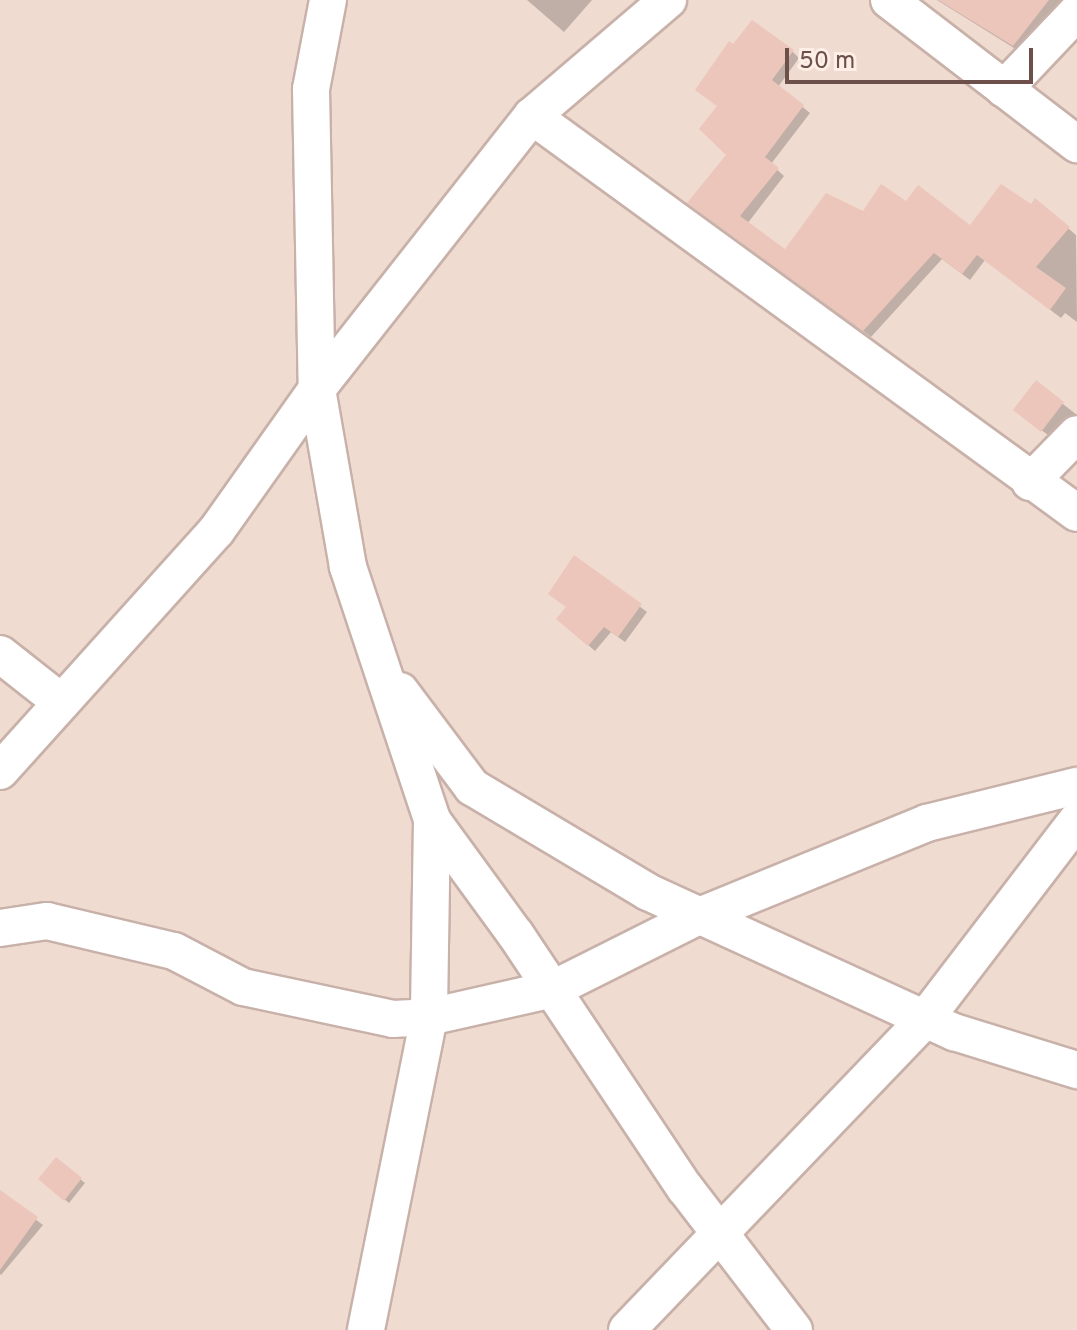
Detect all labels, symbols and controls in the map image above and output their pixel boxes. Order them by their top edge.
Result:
scale bar [789,32,1037,82]
text: 50 m [799,47,855,77]

